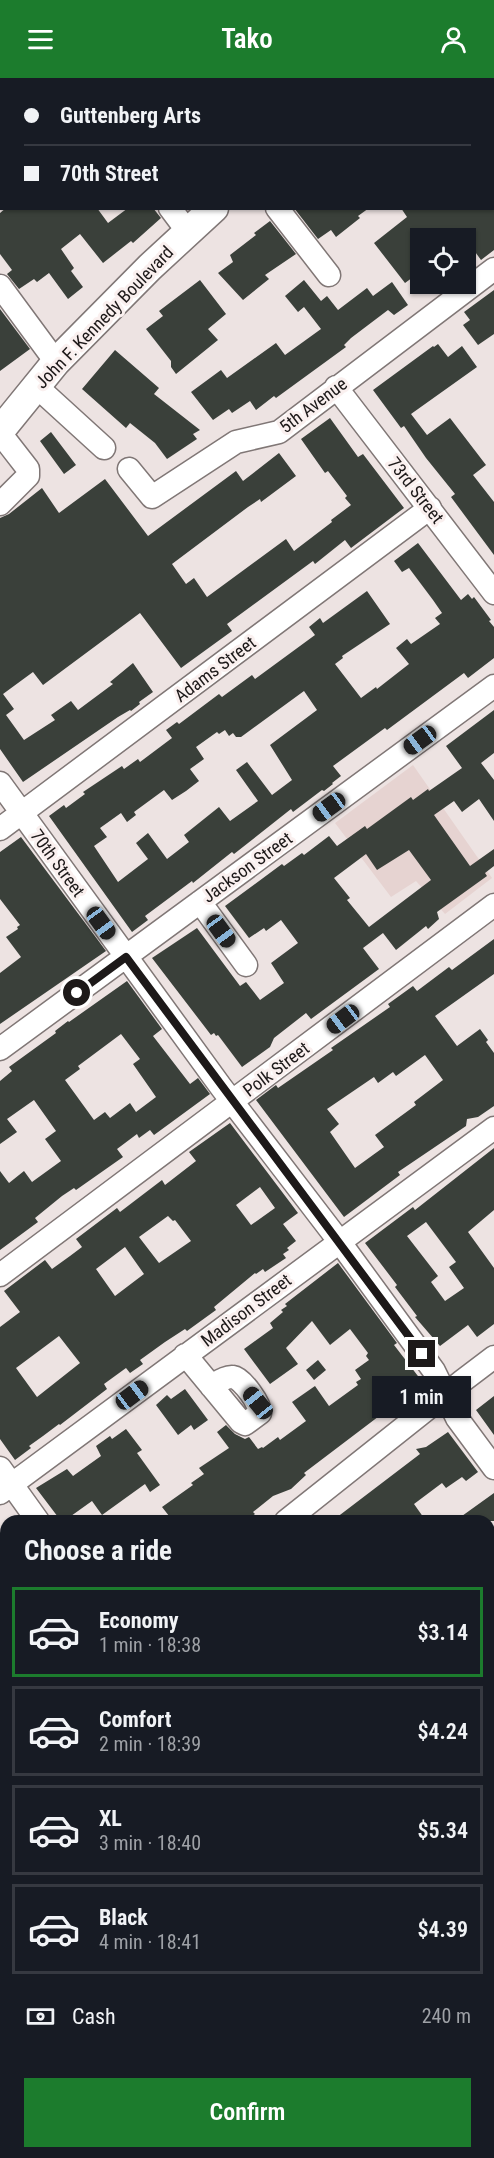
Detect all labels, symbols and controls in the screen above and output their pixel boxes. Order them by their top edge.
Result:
icon: menu [24,23,57,56]
text: Tako [221,23,273,55]
icon: person [437,23,470,56]
text: Guttenberg Arts [60,103,201,128]
text: 70th Street [60,161,158,186]
map controls [410,228,476,294]
button: locate [410,228,476,294]
street label: John F. Kennedy Boulevard [31,241,177,393]
street label: 5th Avenue [275,373,351,437]
street label: 73rd Street [384,453,448,527]
street label: Adams Street [170,632,260,706]
car [400,722,440,758]
car [309,789,349,825]
street label: 70th Street [27,825,89,901]
street label: Jackson Street [198,827,296,907]
car [83,903,119,943]
car [203,911,239,951]
route start [63,979,90,1006]
car [323,1001,363,1037]
street label: Polk Street [239,1037,313,1101]
street label: Madison Street [197,1269,295,1351]
route end [408,1340,435,1367]
callout: 1 min [372,1375,472,1417]
car [112,1377,152,1413]
car [240,1383,276,1423]
text: 1 min [399,1385,444,1409]
text: Choose a ride [24,1535,172,1567]
icon: car [27,1605,81,1659]
text: Economy [99,1608,179,1633]
text: $3.14 [417,1620,468,1645]
text: 1 min · 18:38 [99,1633,201,1657]
icon: car [27,1704,81,1758]
text: Comfort [99,1707,172,1732]
text: $4.24 [417,1719,468,1744]
text: 2 min · 18:39 [99,1732,201,1756]
icon: car [27,1803,81,1857]
text: XL [99,1806,122,1831]
text: $5.34 [417,1818,468,1843]
text: 3 min · 18:40 [99,1831,201,1855]
icon: car [27,1902,81,1956]
text: Black [99,1905,148,1930]
text: $4.39 [417,1917,468,1942]
text: 4 min · 18:41 [99,1930,201,1954]
icon: cash [24,2000,57,2033]
text: Cash [72,2004,116,2029]
text: 240 m [422,2004,471,2028]
button: Confirm [24,2078,471,2147]

